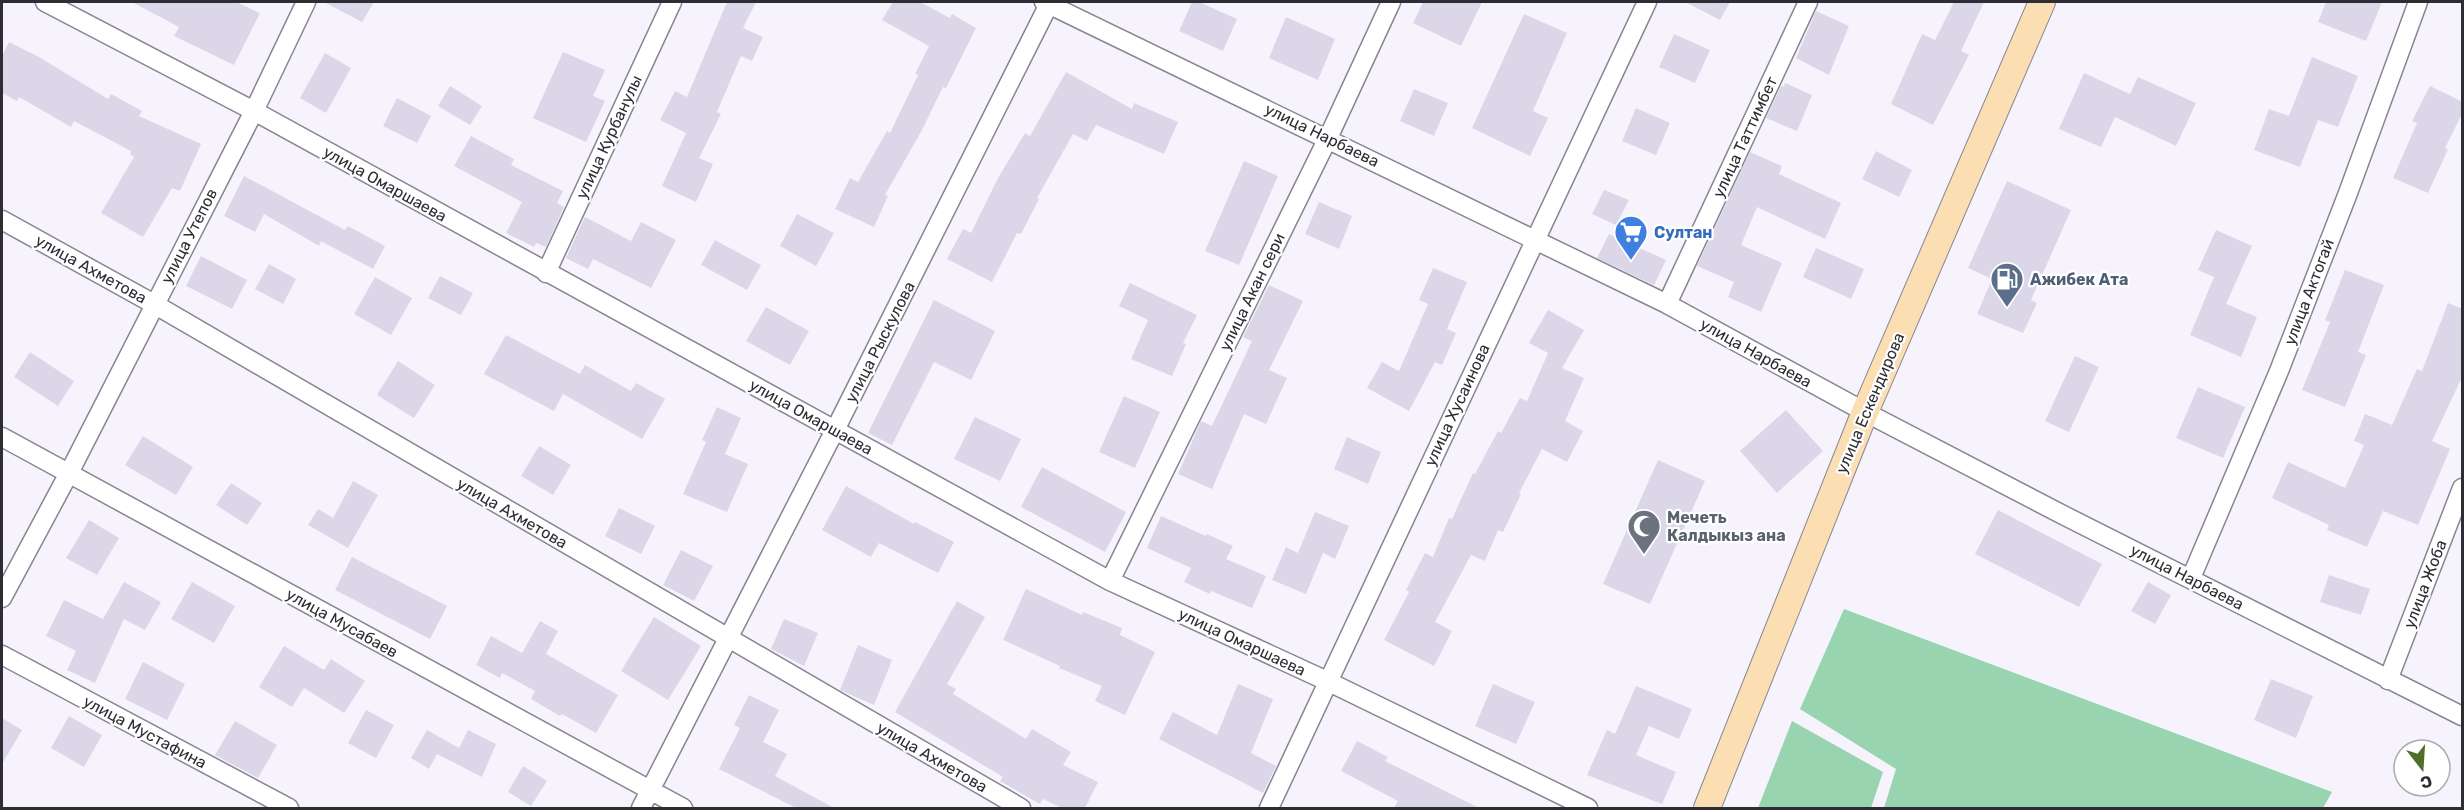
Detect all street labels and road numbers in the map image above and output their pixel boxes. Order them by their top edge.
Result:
street label: улица Курбанулы [572,72,646,202]
street label: улица Таттимбет [1709,73,1781,201]
street label: улица Нарбаева [1262,99,1382,171]
street label: улица Омаршаева [320,142,450,226]
street label: улица Утепов [157,185,221,287]
street label: улица Акан сери [1215,230,1289,354]
street label: улица Ахметова [32,231,150,307]
street label: улица Актогай [2280,236,2338,348]
street label: улица Рыскулова [841,278,919,406]
street label: улица Нарбаева [1697,314,1815,392]
street label: улица Ескендирова [1832,330,1908,476]
street label: улица Хусаинова [1420,341,1494,469]
street label: улица Омаршаева [746,375,876,459]
street label: улица Ахметова [453,474,571,552]
street label: улица Жоба [2399,537,2451,631]
street label: улица Нарбаева [2127,540,2247,614]
street label: улица Мусабаев [283,584,401,662]
street label: улица Омаршаева [1175,604,1309,680]
street label: улица Мустафина [80,692,210,772]
street label: улица Ахметова [873,718,991,796]

